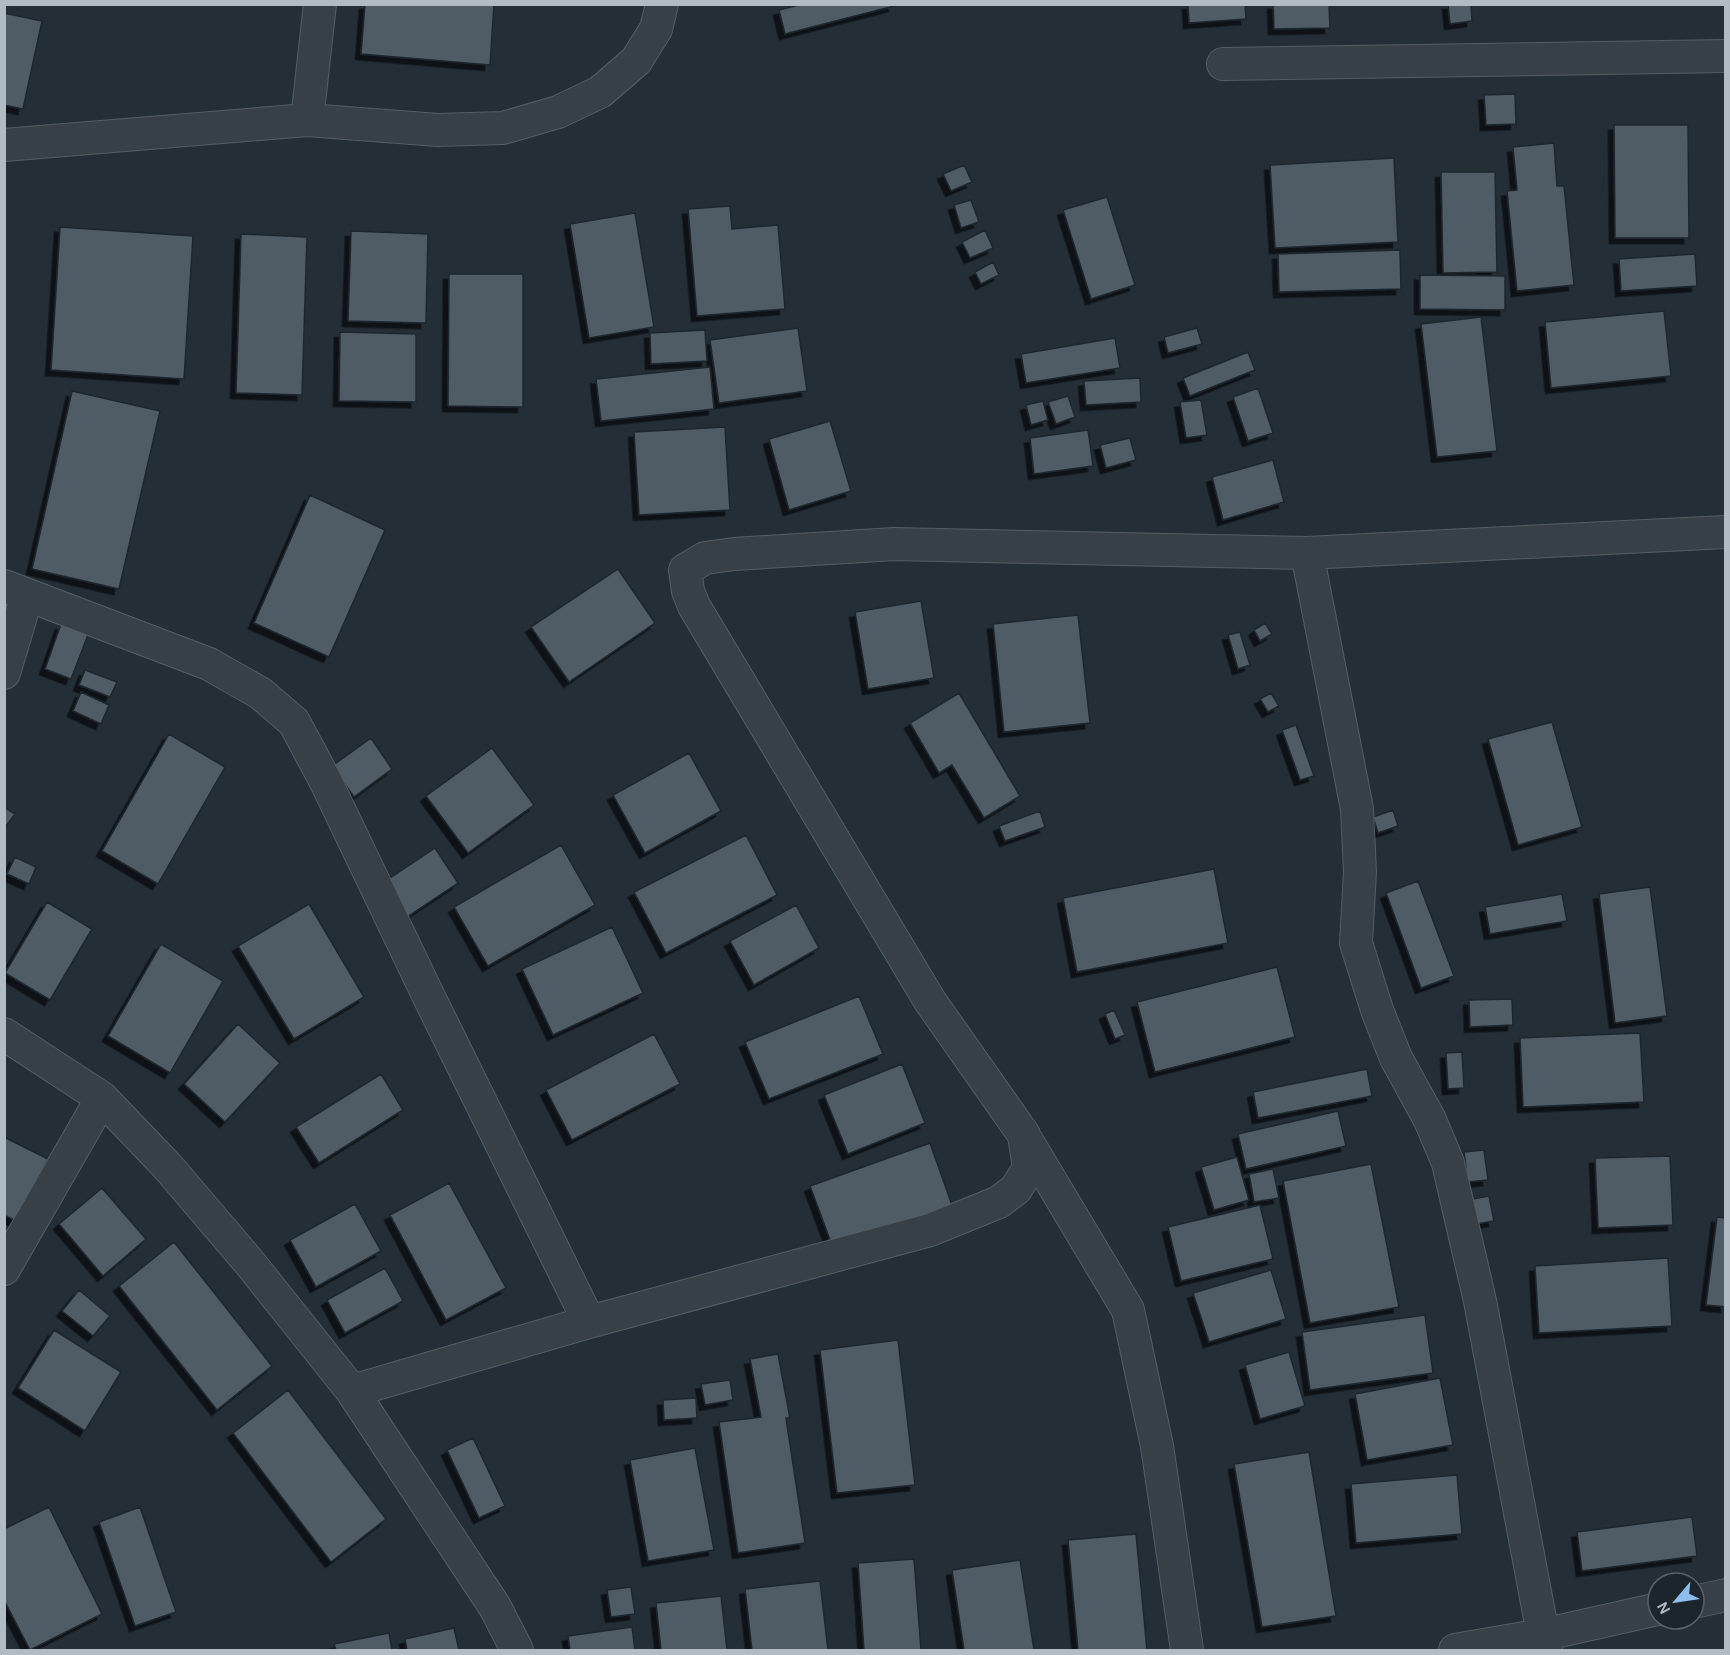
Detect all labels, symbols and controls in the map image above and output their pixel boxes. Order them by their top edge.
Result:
north arrow [1646,1571,1706,1631]
text: N [1652,1598,1674,1618]

